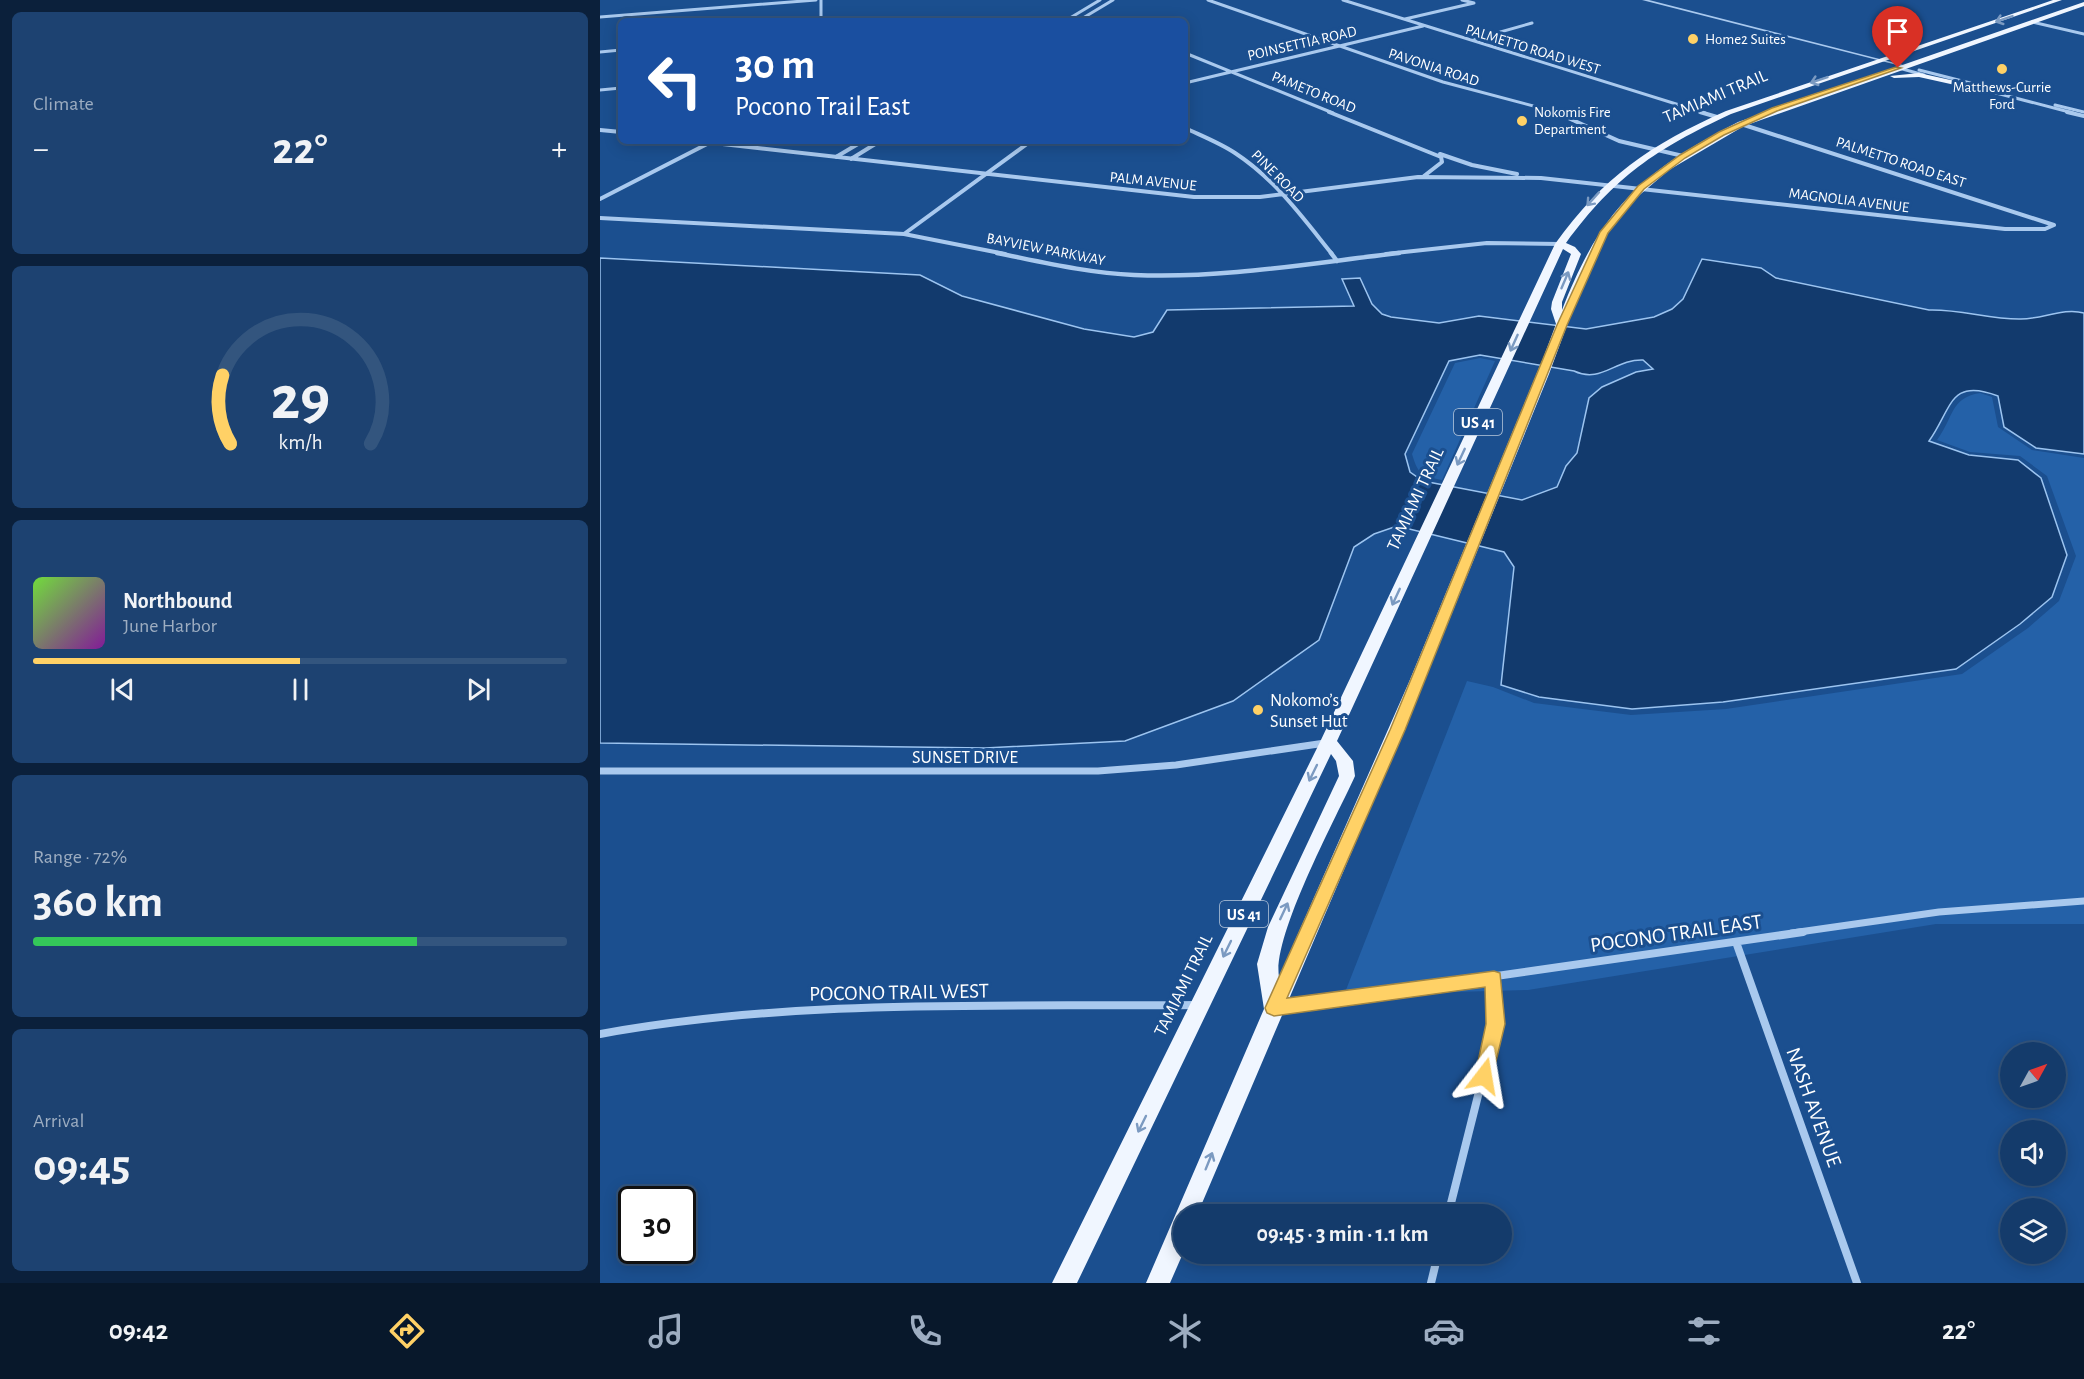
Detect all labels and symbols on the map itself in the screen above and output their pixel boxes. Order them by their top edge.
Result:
pin [1872,6,1923,68]
one-way arrow [1995,14,2014,25]
street label: PALMETTO ROAD WEST [1464,22,1603,77]
street label: POINSETTIA ROAD [1246,24,1358,63]
marker: Home2 Suites [1686,32,1700,46]
place label: Home2 Suites [1705,32,1786,47]
street label: PAVONIA ROAD [1387,46,1481,89]
marker: Matthews-Currie Ford [1995,62,2009,76]
street label: TAMIAMI TRAIL [1661,67,1771,127]
street label: PAMETO ROAD [1270,69,1358,116]
one-way arrow [1810,76,1829,87]
place label: Matthews-Currie Ford [1953,80,2051,112]
place label: Nokomis Fire Department [1534,105,1611,137]
marker: Nokomis Fire Department [1515,114,1529,128]
street label: PALMETTO ROAD EAST [1834,134,1968,191]
street label: PINE ROAD [1248,147,1307,206]
street label: PALM AVENUE [1109,169,1197,194]
street label: MAGNOLIA AVENUE [1788,186,1910,215]
one-way arrow [1586,192,1600,207]
street label: BAYVIEW PARKWAY [985,231,1107,268]
one-way arrow [1560,271,1571,289]
one-way arrow [1507,333,1519,351]
road number: US 41 [1454,409,1502,435]
street label: TAMIAMI TRAIL [1384,445,1448,554]
one-way arrow [1455,448,1467,466]
one-way arrow [1390,588,1402,606]
place label: Nokomo’s Sunset Hut [1270,692,1348,731]
marker: Nokomo’s Sunset Hut [1251,703,1265,717]
street label: SUNSET DRIVE [912,749,1018,767]
one-way arrow [1307,764,1318,782]
road number: US 41 [1220,901,1268,927]
one-way arrow [1279,902,1291,920]
street label: POCONO TRAIL EAST [1589,911,1763,956]
street label: TAMIAMI TRAIL [1151,931,1217,1039]
one-way arrow [1221,939,1233,957]
street label: POCONO TRAIL WEST [809,980,989,1005]
north arrow [2000,1042,2066,1108]
position arrow [1452,1044,1516,1108]
street label: NASH AVENUE [1782,1045,1845,1170]
one-way arrow [1135,1114,1147,1132]
one-way arrow [1204,1152,1215,1171]
speed limit sign: 30 [618,1186,696,1264]

